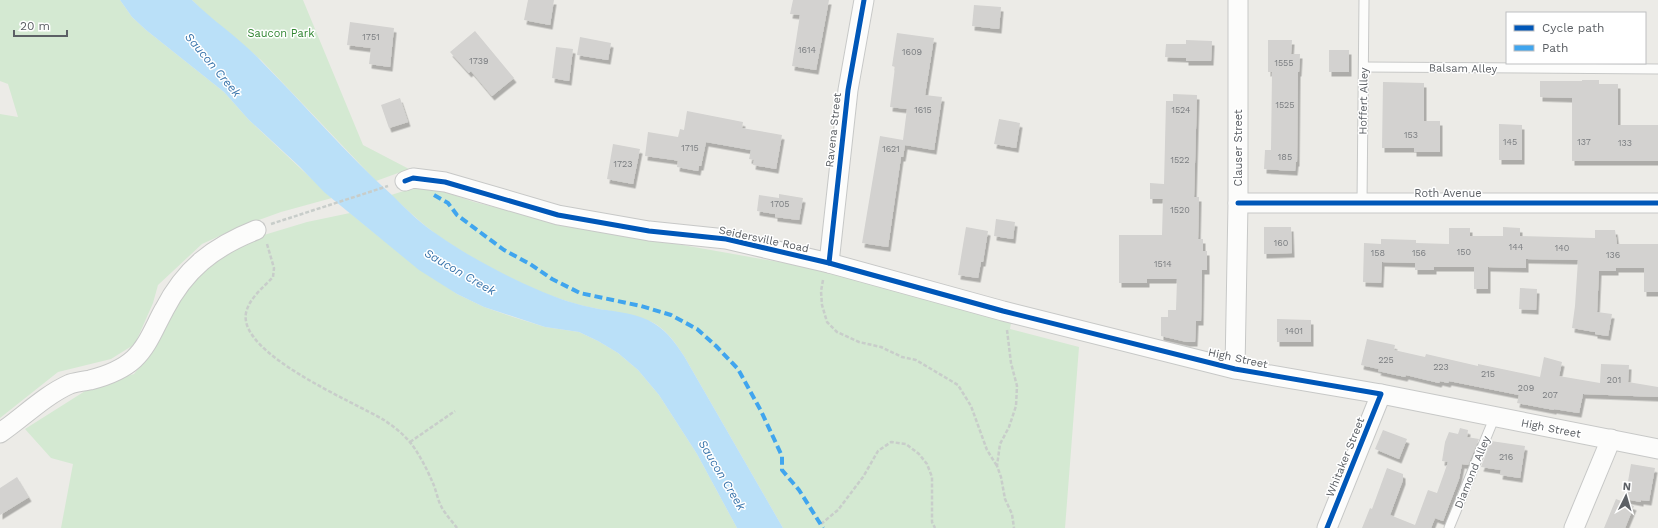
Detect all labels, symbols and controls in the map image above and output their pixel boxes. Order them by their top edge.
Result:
scale bar [14,12,67,38]
legend [1506,12,1646,64]
text: 20 m [20,19,50,33]
text: Cycle path [1542,21,1604,35]
park label: Saucon Park [248,27,314,40]
water label: Saucon Creek [182,30,244,100]
house number: 1751 [362,32,380,42]
text: Path [1542,41,1568,55]
house number: 1614 [798,45,816,55]
house number: 1609 [902,47,922,57]
house number: 1739 [469,56,489,66]
house number: 1555 [1274,58,1294,68]
street label: Balsam Alley [1429,61,1498,76]
street label: Hoffert Alley [1356,67,1371,135]
street label: Ravena Street [823,92,844,168]
house number: 1525 [1275,100,1295,110]
house number: 1615 [914,105,932,115]
house number: 1524 [1171,105,1191,115]
street label: Clauser Street [1232,109,1245,187]
house number: 153 [1404,130,1418,140]
house number: 145 [1503,137,1517,147]
house number: 137 [1577,137,1591,147]
house number: 133 [1618,138,1632,148]
house number: 1715 [681,143,699,153]
house number: 1621 [882,144,900,154]
house number: 185 [1278,152,1292,162]
house number: 1522 [1170,155,1190,165]
house number: 1723 [613,159,633,169]
street label: Roth Avenue [1414,187,1482,200]
house number: 1705 [770,199,790,209]
house number: 1520 [1170,205,1190,215]
street label: Seidersville Road [718,224,810,255]
house number: 160 [1274,238,1289,248]
house number: 144 [1509,242,1524,252]
house number: 140 [1555,243,1570,253]
water label: Saucon Creek [422,246,498,298]
house number: 150 [1457,247,1472,257]
house number: 158 [1371,248,1385,258]
house number: 156 [1412,248,1426,258]
house number: 136 [1606,250,1620,260]
house number: 1514 [1154,259,1172,269]
house number: 1401 [1285,326,1303,336]
street label: High Street [1207,346,1269,371]
house number: 225 [1378,355,1394,365]
house number: 223 [1433,362,1449,372]
house number: 215 [1481,369,1495,379]
house number: 201 [1607,375,1621,385]
house number: 209 [1518,383,1534,393]
house number: 207 [1542,390,1558,400]
street label: Whitaker Street [1324,415,1367,499]
street label: High Street [1520,416,1582,441]
street label: Diamond Alley [1452,434,1493,510]
water label: Saucon Creek [695,437,749,513]
house number: 216 [1499,452,1513,462]
north arrow [1606,476,1646,516]
text: N [1622,480,1631,493]

